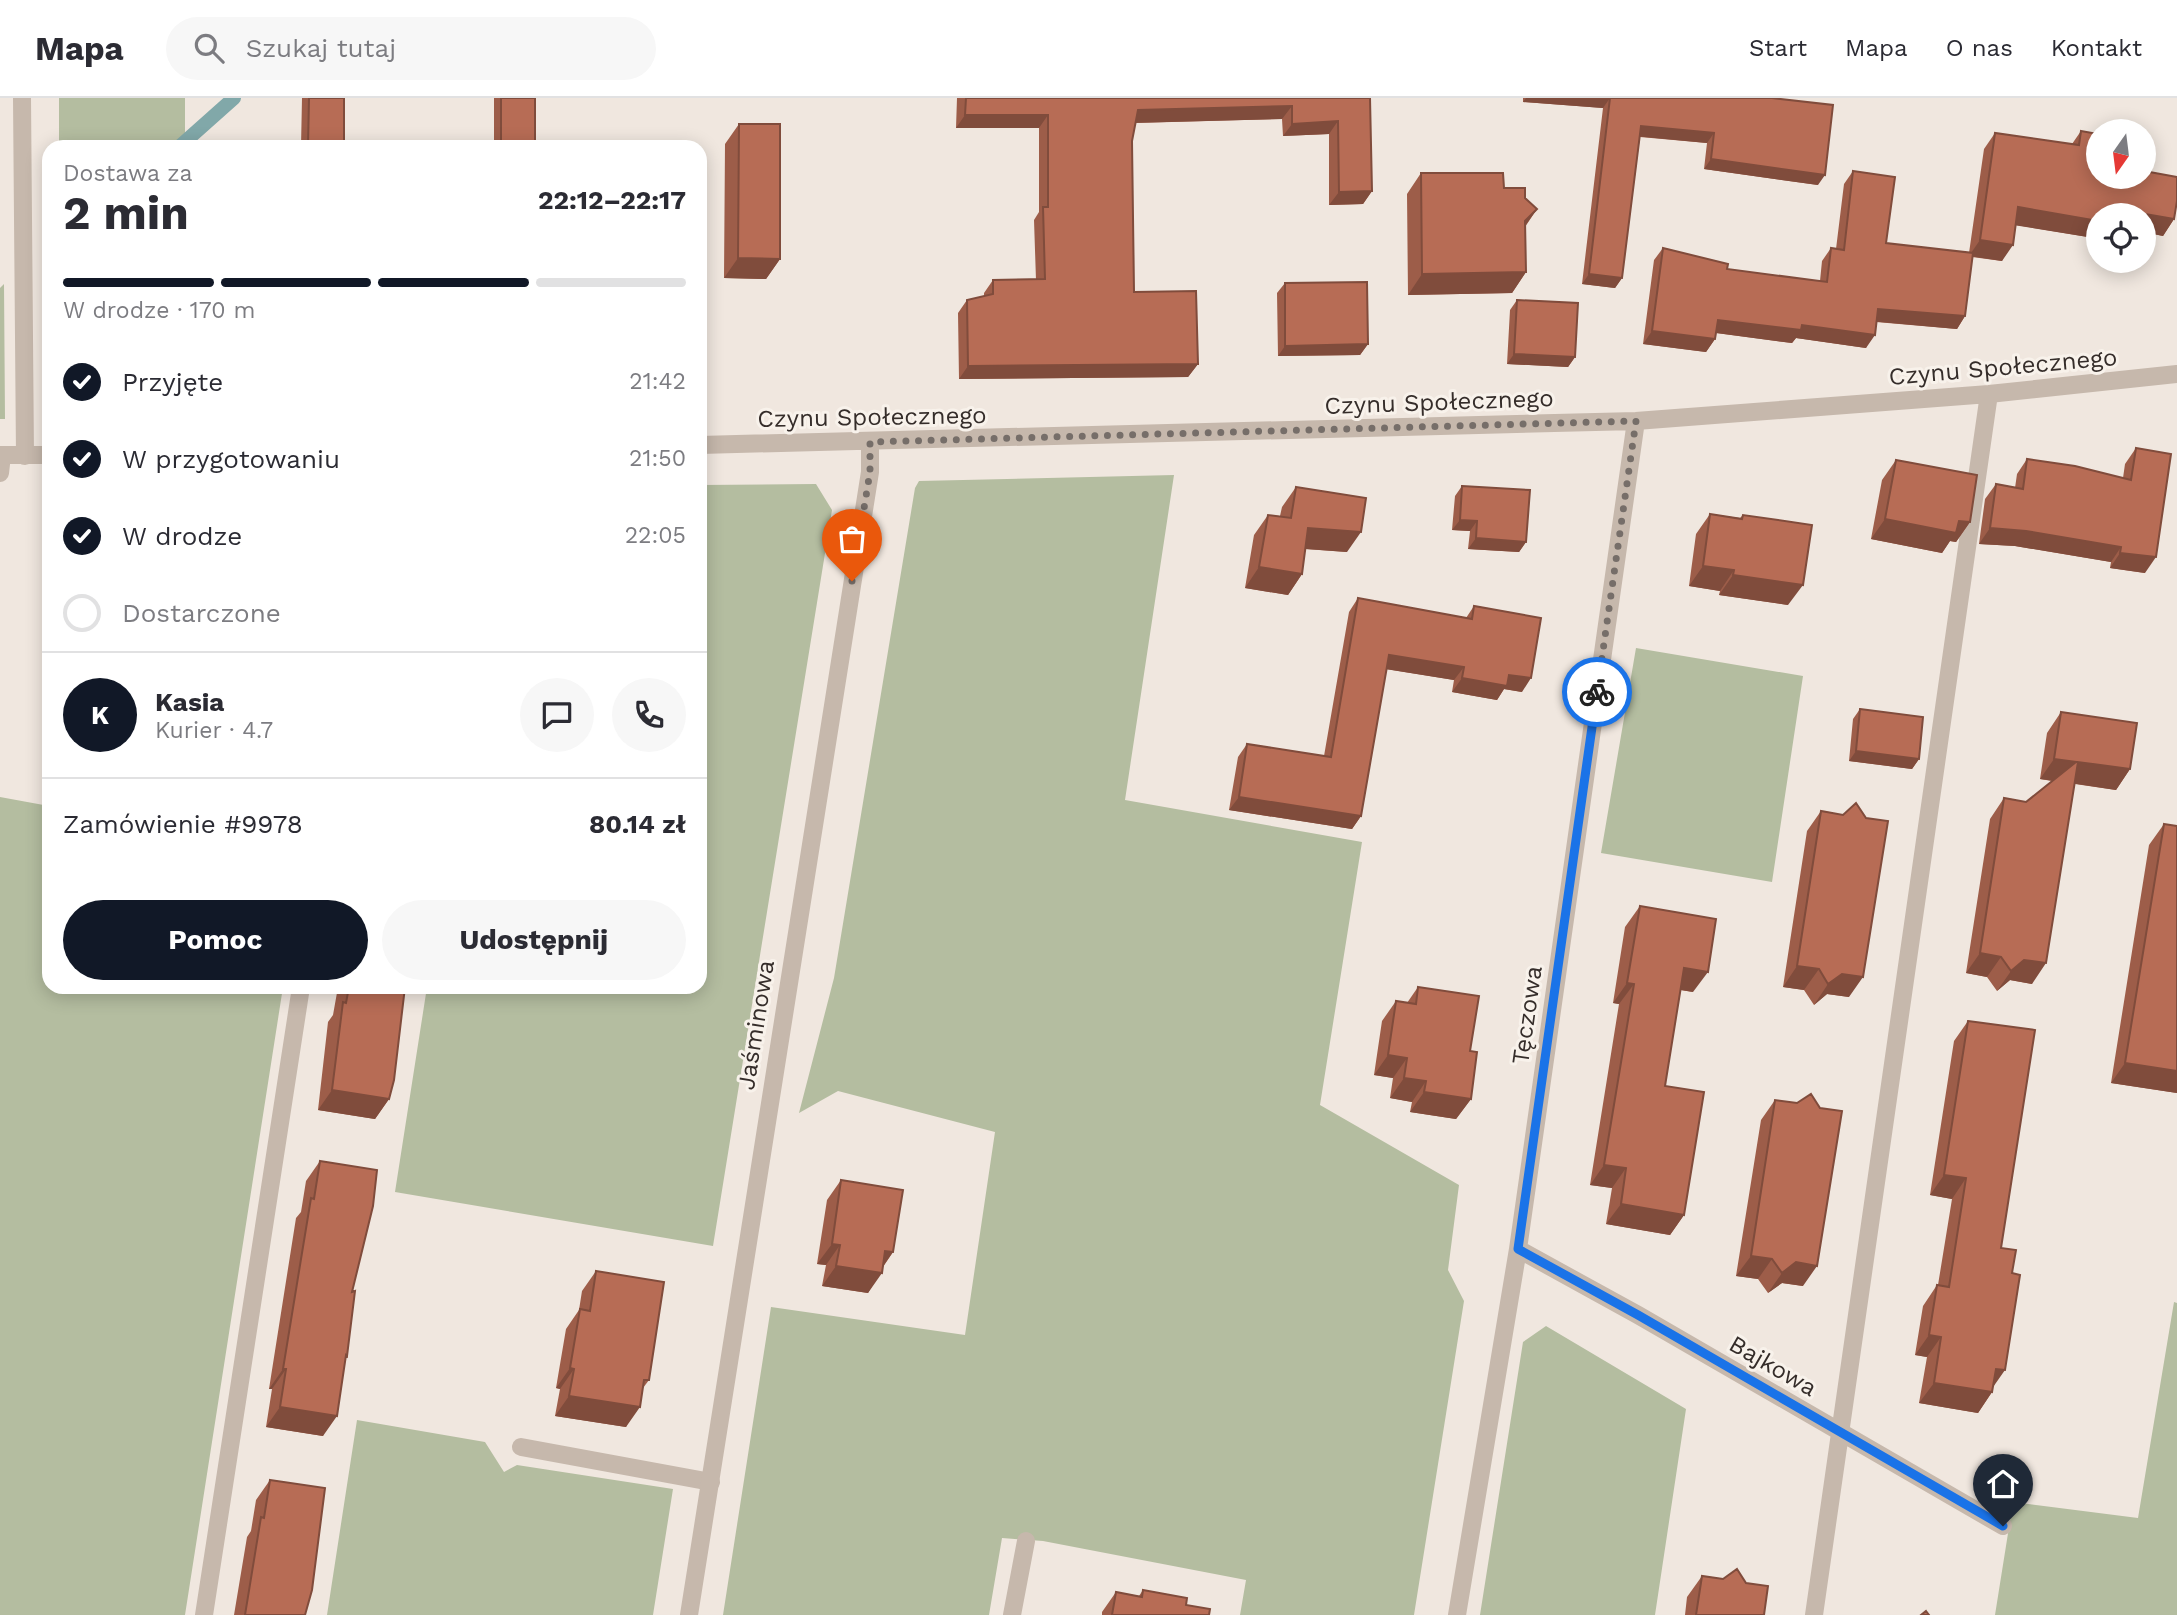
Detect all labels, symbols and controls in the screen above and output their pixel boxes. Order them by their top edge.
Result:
search box [166,17,656,80]
text: Mapa [35,29,124,68]
icon: search [190,29,228,67]
text: Szukaj tutaj [246,33,396,63]
text: Start [1749,34,1807,62]
text: Mapa [1845,34,1908,62]
text: O nas [1946,34,2013,62]
text: Kontakt [2051,34,2142,62]
north arrow [2086,119,2156,189]
map controls [2086,119,2156,273]
text: Dostawa za [63,160,193,187]
text: 22:12–22:17 [538,185,686,215]
text: 2 min [63,186,189,240]
button: locate [2086,203,2156,273]
text: W drodze · 170 m [63,297,255,324]
street label: Czynu Społecznego [1888,343,2118,391]
icon: check [63,363,101,401]
text: Przyjęte [122,367,223,397]
text: 21:42 [629,368,686,395]
street label: Czynu Społecznego [1324,384,1554,420]
street label: Czynu Społecznego [757,401,987,433]
icon: check [63,440,101,478]
text: W przygotowaniu [122,444,340,474]
text: 21:50 [629,445,686,472]
pin [822,509,882,581]
icon: check [63,517,101,555]
icon: bag [833,520,871,558]
text: W drodze [122,521,242,551]
text: 22:05 [625,522,686,549]
text: Dostarczone [122,598,281,628]
courier [1562,657,1632,727]
icon: bike [1578,673,1616,711]
button: chat [520,678,594,752]
button: phone [612,678,686,752]
text: Kasia [155,687,224,717]
text: K [91,700,109,730]
text: Kurier · 4.7 [155,717,273,744]
text: Zamówienie #9978 [63,809,303,839]
text: 80.14 zł [589,809,686,839]
button: Pomoc [63,900,368,980]
button: Udostępnij [382,900,686,980]
street label: Jaśminowa [732,958,780,1092]
street label: Tęczowa [1506,964,1548,1066]
street label: Bajkowa [1724,1330,1822,1402]
pin [1973,1454,2033,1526]
icon: home [1984,1465,2022,1503]

